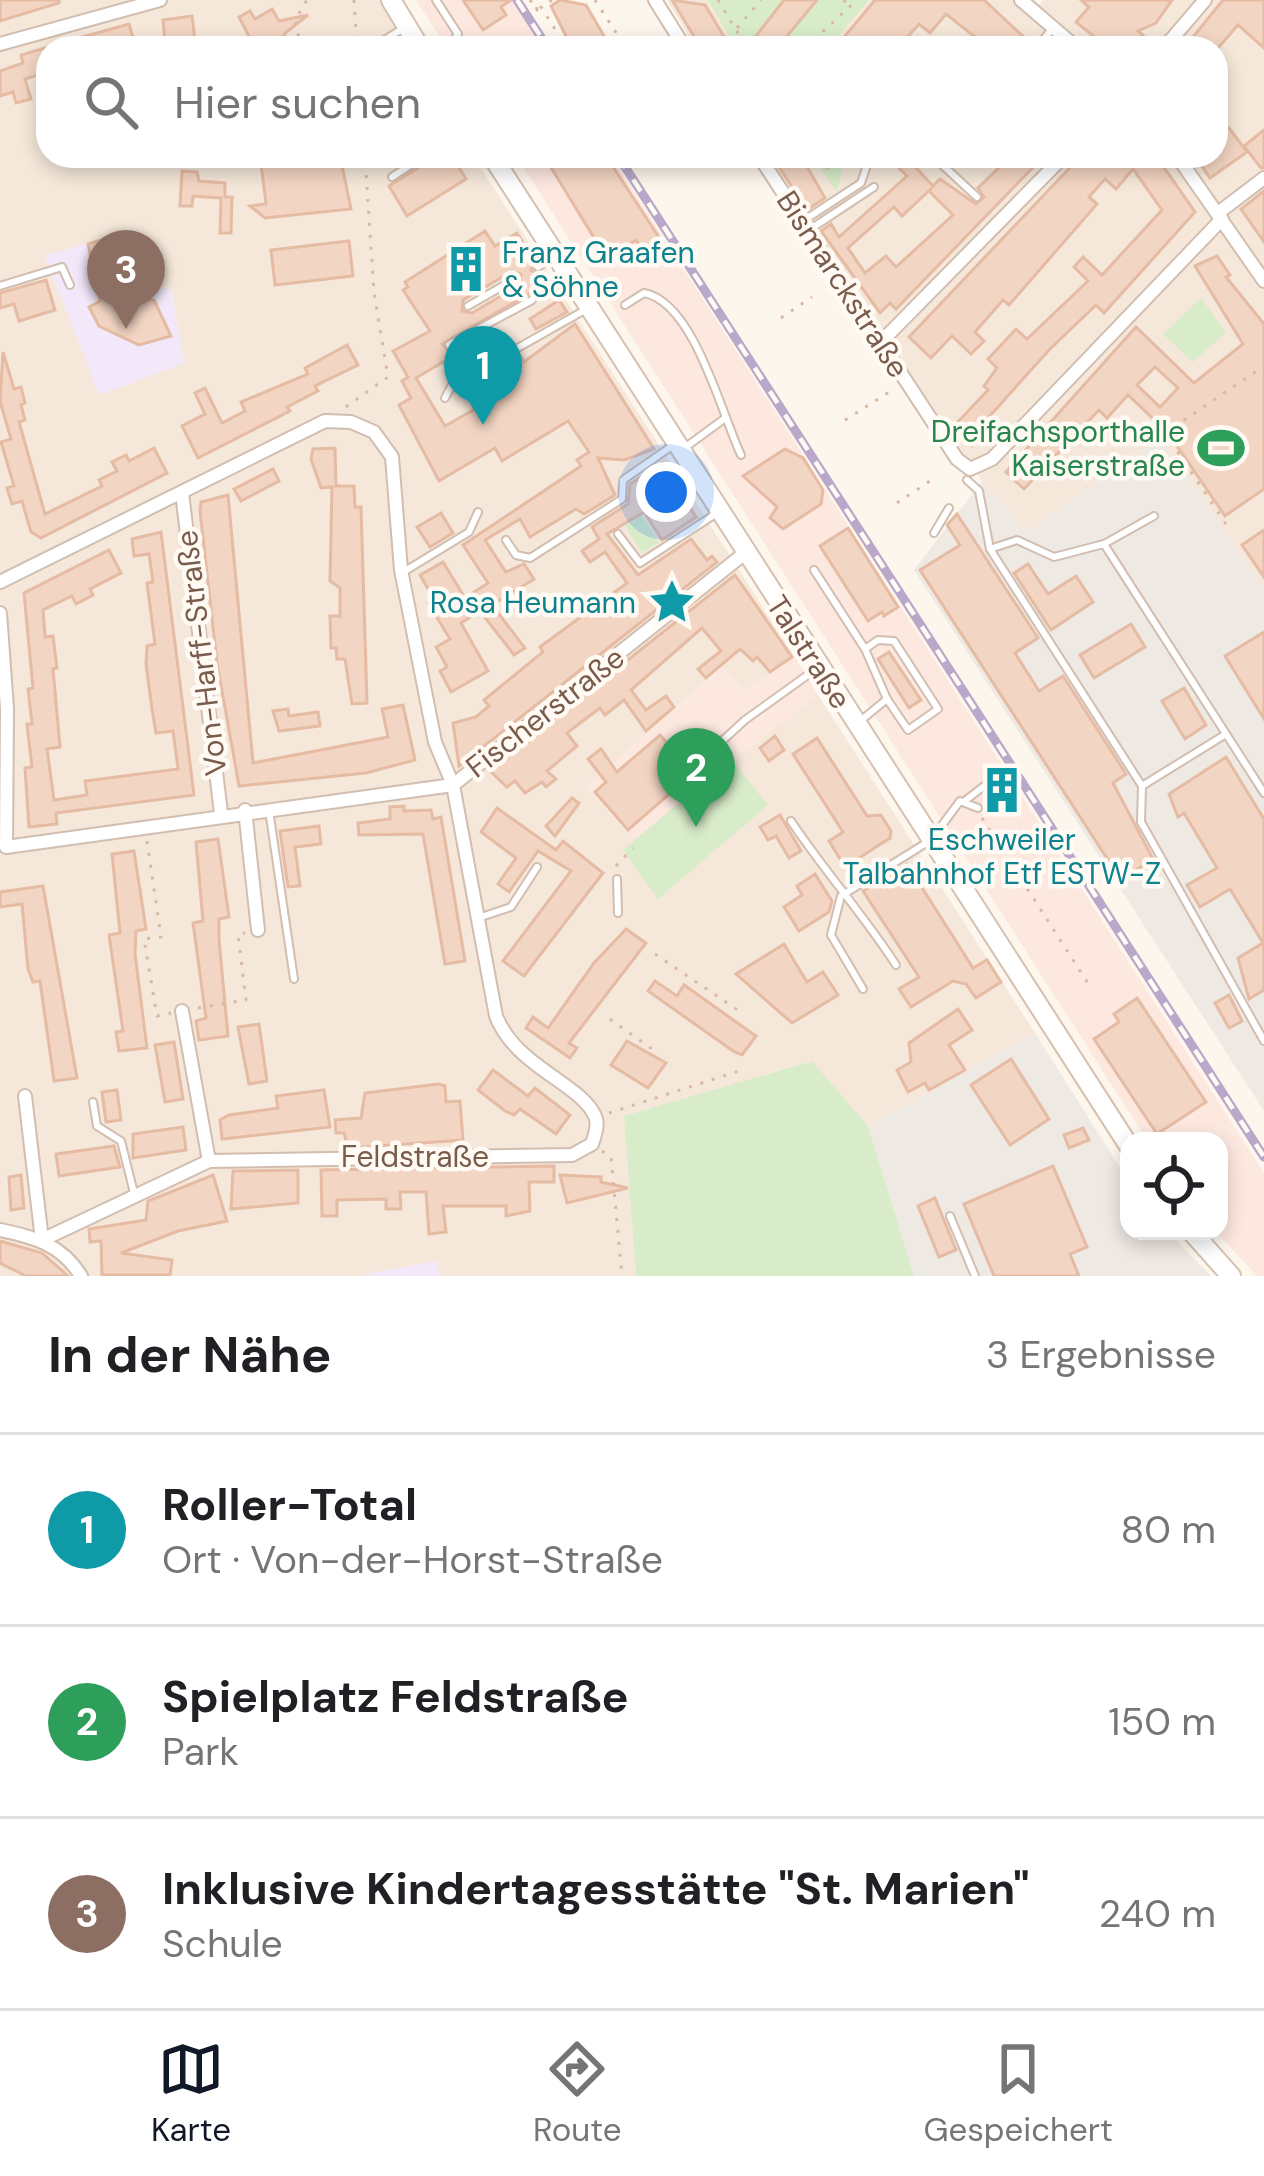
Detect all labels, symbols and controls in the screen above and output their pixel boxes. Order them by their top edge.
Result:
search box [36,36,1228,168]
icon: search [78,69,144,135]
text: Hier suchen [174,73,421,132]
street label: Bismarckstraße [768,183,918,385]
pin: 3 [87,230,165,329]
place label: Franz Graafen & Söhne [502,233,695,306]
building icon: Franz Graafen & Söhne [441,244,491,294]
pin: 1 [444,326,522,425]
place label: Dreifachsporthalle Kaiserstraße [931,412,1185,485]
sports icon: Dreifachsporthalle Kaiserstraße [1196,423,1246,473]
your location [636,462,696,522]
street label: Von-Harff-Straße [167,528,235,778]
place icon: Rosa Heumann [647,577,697,627]
place label: Rosa Heumann [430,583,636,622]
street label: Talstraße [758,588,860,716]
street label: Fischerstraße [458,638,632,786]
pin: 2 [657,728,735,827]
building icon: Eschweiler Talbahnhof Etf ESTW-Z [977,765,1027,815]
place label: Eschweiler Talbahnhof Etf ESTW-Z [843,820,1161,893]
map controls [1120,1132,1228,1240]
button: locate [1120,1132,1228,1240]
street label: Feldstraße [341,1137,489,1176]
text: In der Nähe [48,1321,332,1388]
text: 3 Ergebnisse [986,1329,1216,1380]
text: Roller-Total [162,1475,417,1534]
text: 1 [80,1504,94,1555]
text: 80 m [1120,1504,1216,1555]
text: Ort · Von-der-Horst-Straße [162,1534,663,1585]
text: Spielplatz Feldstraße [162,1667,629,1726]
text: 2 [76,1696,98,1747]
text: 150 m [1108,1696,1216,1747]
text: Park [162,1726,239,1777]
text: Inklusive Kindertagesstätte "St. Marien" [162,1859,1029,1918]
text: 3 [75,1888,99,1939]
text: 240 m [1099,1888,1216,1939]
text: Schule [162,1918,283,1969]
tab: Karte [151,2036,231,2151]
tab: Route [533,2036,621,2151]
tab: Gespeichert [924,2036,1113,2151]

